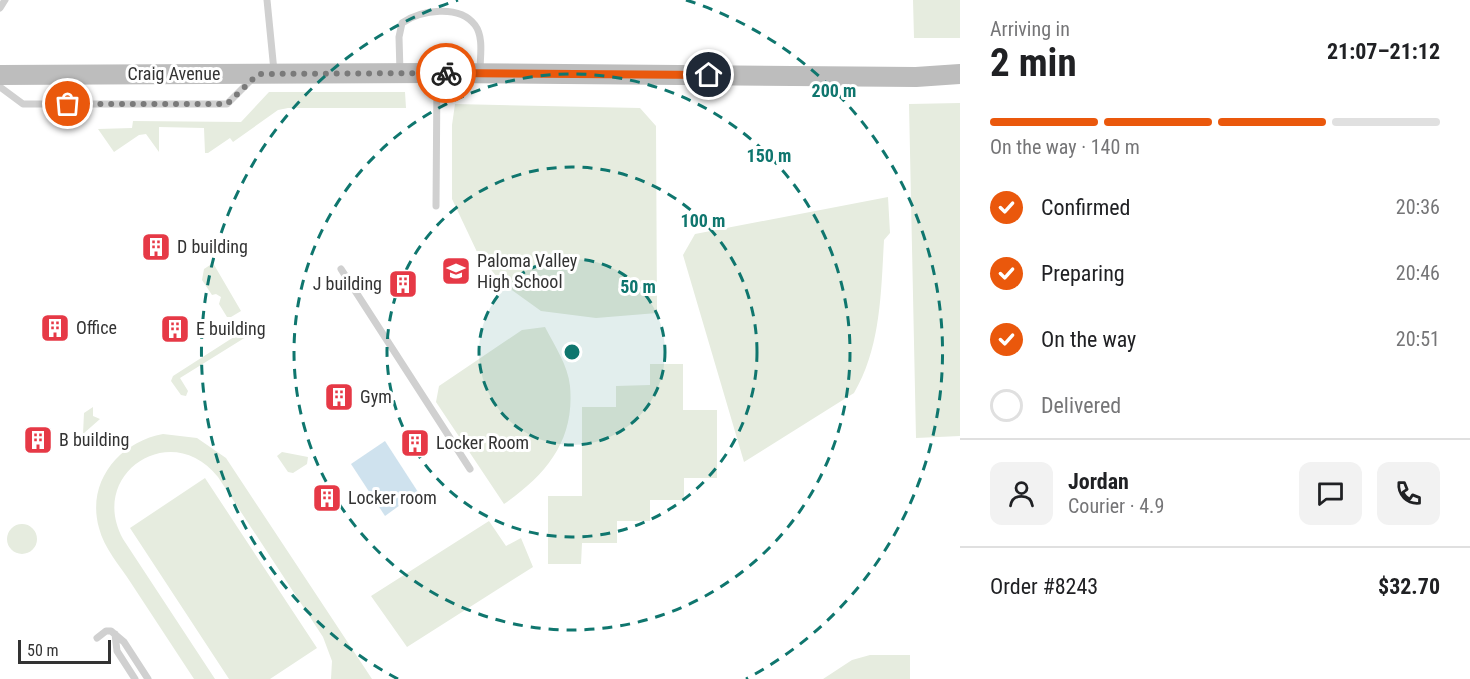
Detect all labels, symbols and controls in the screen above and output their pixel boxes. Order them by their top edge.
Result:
text: Arriving in [990,17,1070,41]
text: 21:07–21:12 [1327,39,1440,64]
text: 2 min [990,40,1077,86]
courier [416,43,476,103]
pin [683,49,734,100]
icon: bike [430,57,463,90]
icon: home [692,58,725,91]
street label: Craig Avenue [128,63,220,84]
pin [42,78,93,129]
text: 200 m [812,80,856,101]
icon: bag [51,87,84,120]
text: On the way · 140 m [990,135,1140,159]
text: 150 m [747,145,791,166]
icon: check [990,191,1023,224]
text: Confirmed [1041,195,1130,220]
text: 20:36 [1396,195,1440,219]
text: 100 m [681,210,725,231]
building icon: D building [140,231,172,263]
place label: D building [177,236,248,257]
place label: Paloma Valley High School [477,250,578,292]
school or university icon: Paloma Valley High School [440,255,472,287]
icon: check [990,257,1023,290]
text: Preparing [1041,261,1125,286]
text: 20:46 [1396,261,1440,285]
building icon: J building [387,268,419,300]
place label: J building [313,273,382,294]
text: 50 m [620,276,656,297]
building icon: Office [39,312,71,344]
building icon: E building [159,313,191,345]
place label: Office [76,317,117,338]
place label: E building [196,318,266,339]
icon: check [990,323,1023,356]
text: On the way [1041,327,1136,352]
text: 20:51 [1396,327,1440,351]
centre of rings [562,342,582,362]
building icon: Gym [323,381,355,413]
place label: Gym [360,386,392,407]
text: Delivered [1041,393,1121,418]
building icon: B building [22,424,54,456]
building icon: Locker Room [399,427,431,459]
place label: B building [59,429,129,450]
place label: Locker Room [436,432,529,453]
button: person [990,462,1053,525]
button: chat [1299,462,1362,525]
button: phone [1377,462,1440,525]
text: Jordan [1068,469,1129,494]
building icon: Locker room [311,482,343,514]
place label: Locker room [348,487,437,508]
text: Courier · 4.9 [1068,494,1164,518]
text: Order #8243 [990,574,1098,599]
text: $32.70 [1378,574,1440,599]
scale bar [18,637,111,664]
text: 50 m [27,641,59,660]

